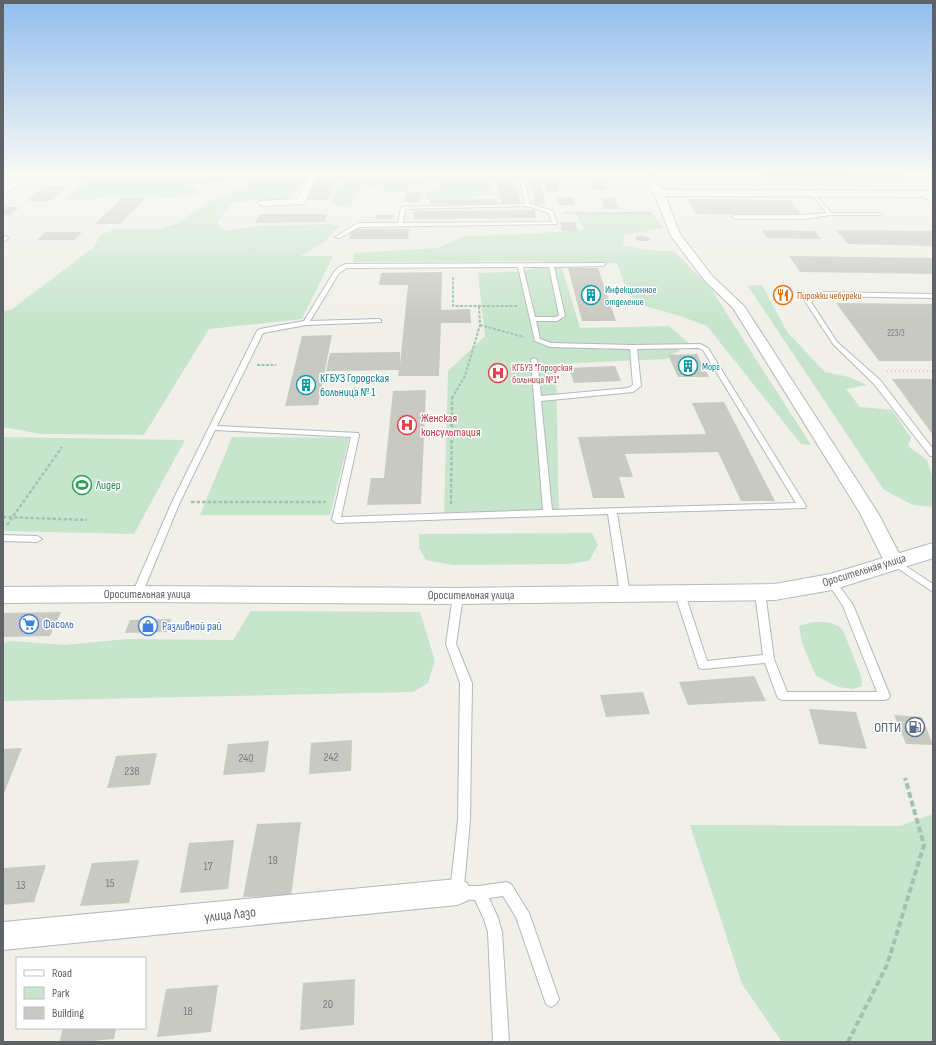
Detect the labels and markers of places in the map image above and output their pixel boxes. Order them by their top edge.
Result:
building icon: Инфекционное отделение [580,284,602,306]
place label: Инфекционное отделение [605,284,657,308]
restaurant icon: Пирожки чебуреки [772,284,794,306]
place label: Пирожки чебуреки [797,290,862,302]
building icon: Морг [677,355,699,377]
place label: Морг [702,361,720,373]
hospital icon: КГБУЗ "Городская больница №1" [487,362,509,384]
place label: КГБУЗ "Городская больница №1" [512,362,573,386]
place label: КГБУЗ Городская больница № 1 [320,371,389,400]
building icon: КГБУЗ Городская больница № 1 [295,374,317,396]
place label: Женская консультация [421,411,481,440]
hospital icon: Женская консультация [396,414,418,436]
sports icon: Лидер [71,474,93,496]
place label: Лидер [95,478,121,493]
supermarket icon: Фасоль [18,613,40,635]
shop icon: Разливной рай [137,615,159,637]
place label: Фасоль [43,617,74,632]
place label: Разливной рай [162,619,222,634]
fuel station icon: ОПТИ [904,716,926,738]
place label: ОПТИ [874,719,901,736]

